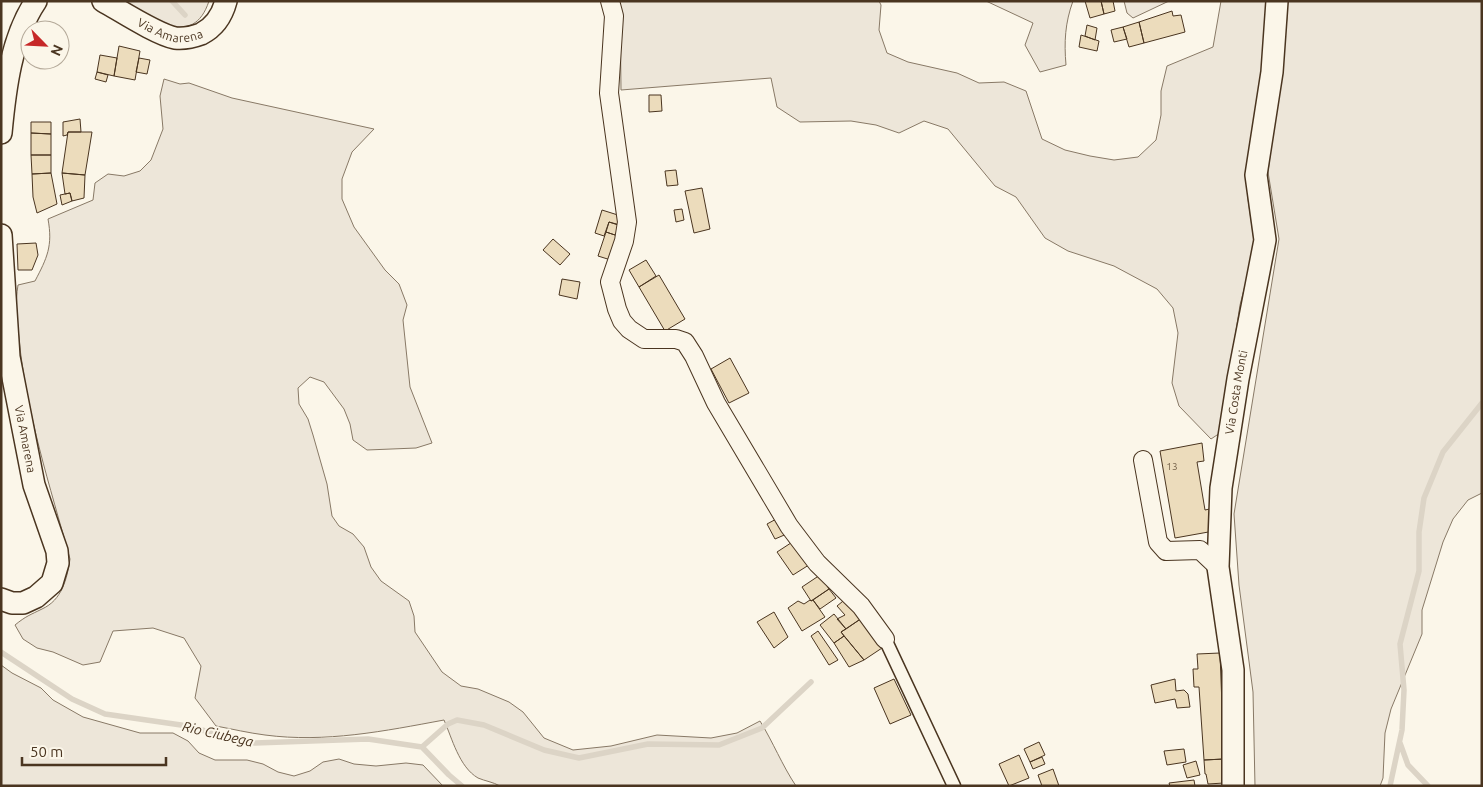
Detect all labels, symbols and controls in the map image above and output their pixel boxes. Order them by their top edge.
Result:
street label: Via Amarena [135,15,204,44]
north arrow [20,20,70,70]
text: N [47,42,66,58]
street label: Via Costa Monti [1222,349,1249,435]
street label: Via Amarena [13,404,38,474]
house number: 13 [1166,461,1178,472]
water label: Rio Ciubega [181,718,256,750]
scale bar [22,734,166,766]
text: 50 m [30,743,63,760]

